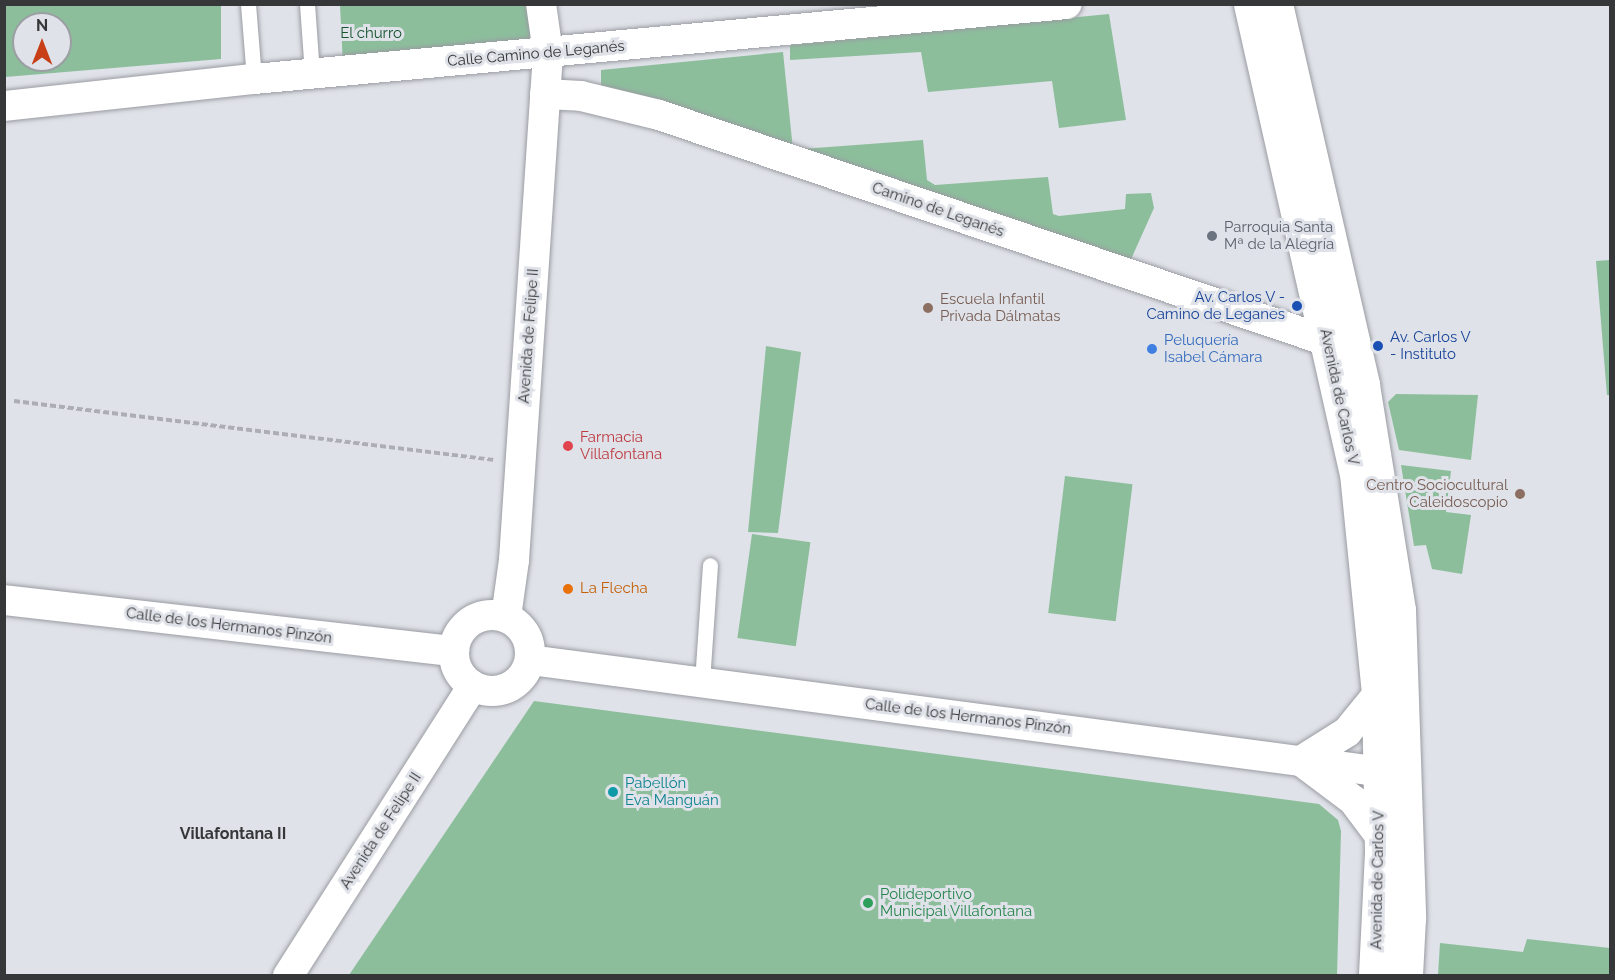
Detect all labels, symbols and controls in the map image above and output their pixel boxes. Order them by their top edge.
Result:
north arrow [12,12,72,72]
text: N [36,16,48,35]
park label: El churro [340,25,402,43]
street label: Calle Camino de Leganés [447,37,625,71]
street label: Camino de Leganés [870,179,1006,241]
place label: Parroquia Santa Mª de la Alegría [1224,218,1335,253]
marker: Parroquia Santa Mª de la Alegría [1205,229,1219,243]
street label: Avenida de Felipe II [515,268,543,404]
place label: Av. Carlos V - Camino de Leganes [1146,288,1285,323]
place label: Escuela Infantil Privada Dálmatas [940,290,1060,325]
marker: Av. Carlos V - Camino de Leganes [1290,299,1304,313]
marker: Escuela Infantil Privada Dálmatas [921,301,935,315]
street label: Avenida de Carlos V [1316,327,1362,467]
place label: Av. Carlos V - Instituto [1390,328,1471,363]
place label: Peluquería Isabel Cámara [1164,331,1263,366]
marker: Av. Carlos V - Instituto [1371,339,1385,353]
marker: Peluquería Isabel Cámara [1145,342,1159,356]
place label: Farmacia Villafontana [580,428,662,463]
marker: Farmacia Villafontana [561,439,575,453]
place label: Centro Sociocultural Caleidoscopio [1366,476,1508,511]
marker: Centro Sociocultural Caleidoscopio [1513,487,1527,501]
place label: La Flecha [580,580,648,598]
marker: La Flecha [561,582,575,596]
street label: Calle de los Hermanos Pinzón [125,604,333,648]
street label: Calle de los Hermanos Pinzón [864,695,1072,739]
street label: Avenida de Felipe II [337,769,425,893]
place label: Pabellón Eva Manguán [625,774,719,809]
marker: Pabellón Eva Manguán [606,785,620,799]
street label: Avenida de Carlos V [1368,810,1388,950]
district label: Villafontana II [180,824,286,844]
place label: Polideportivo Municipal Villafontana [880,885,1033,920]
marker: Polideportivo Municipal Villafontana [861,896,875,910]

